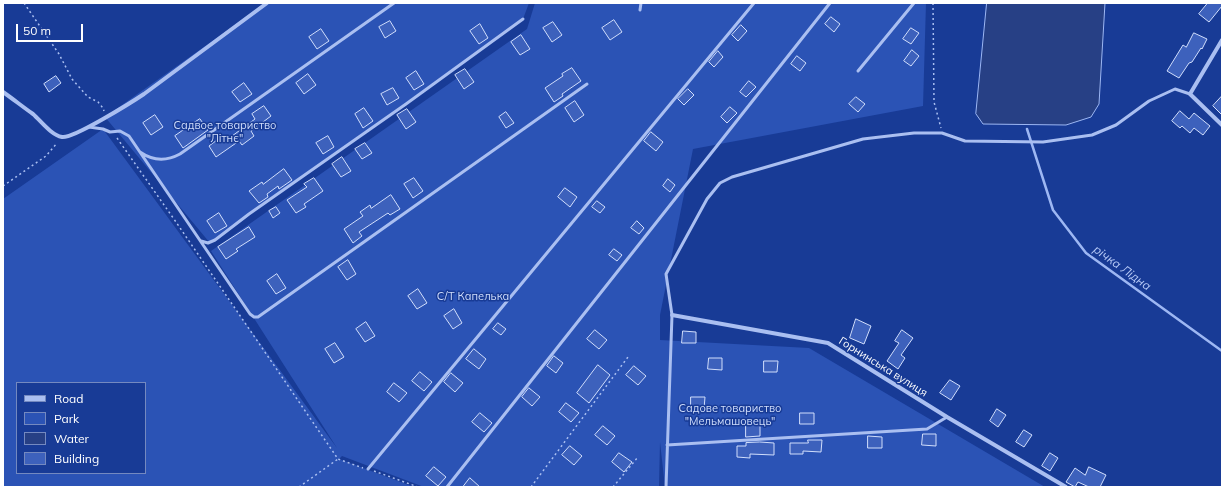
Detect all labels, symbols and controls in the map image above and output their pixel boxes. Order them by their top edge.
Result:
scale bar [18,16,85,42]
text: 50 m [23,23,51,38]
park label: Садвое товариство "Літнє" [174,119,276,145]
water label: річка Лідна [1090,242,1154,294]
park label: С/Т Капелька [437,290,509,304]
street label: Горнинська вулиця [836,334,930,400]
legend [16,382,146,474]
text: Road [54,391,83,406]
park label: Садове товариство "Мельмашовець" [679,402,781,428]
text: Park [54,411,79,426]
text: Water [54,431,89,446]
text: Building [54,451,99,466]

